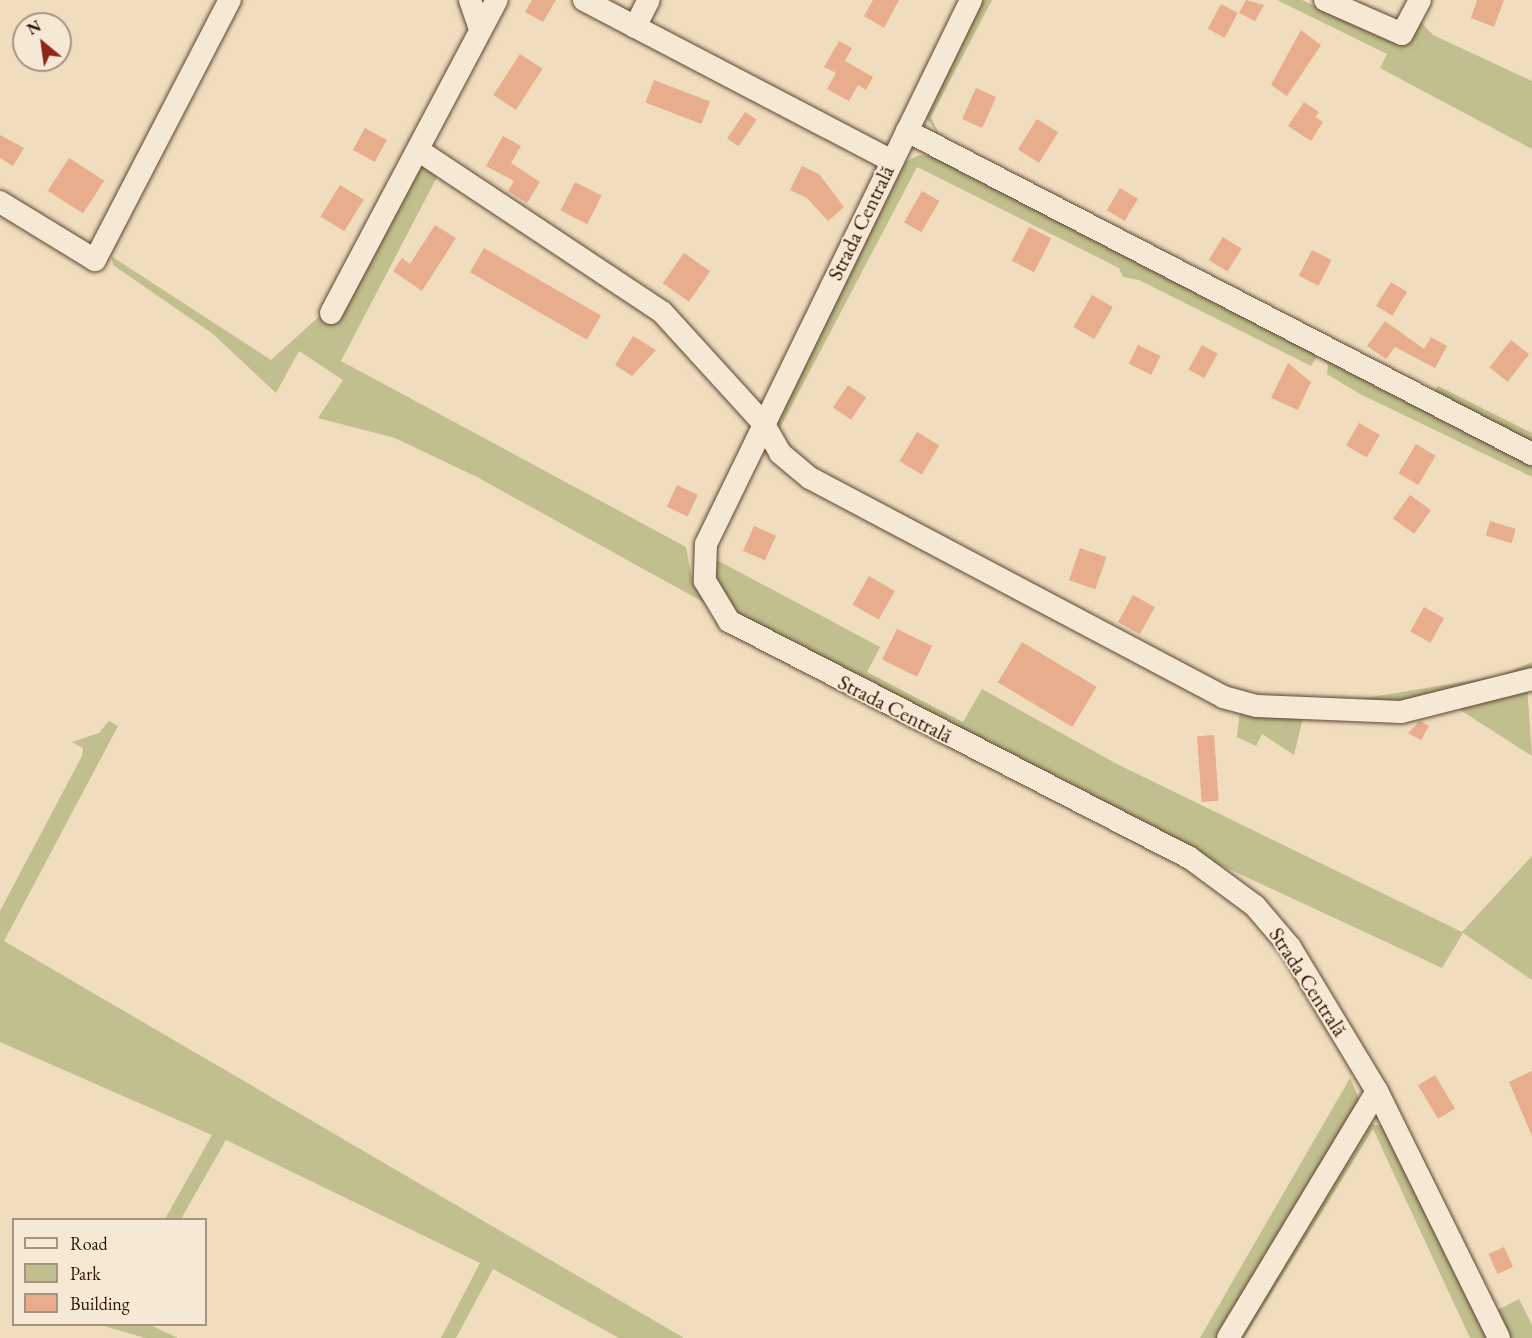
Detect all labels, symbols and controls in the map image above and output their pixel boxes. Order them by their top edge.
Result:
north arrow [12,12,72,72]
text: N [23,15,45,40]
street label: Strada Centrală [822,162,900,284]
street label: Strada Centrală [834,670,956,748]
street label: Strada Centrală [1264,923,1352,1041]
legend [12,1218,207,1326]
text: Road [70,1232,108,1255]
text: Park [70,1262,101,1285]
text: Building [70,1292,130,1315]

